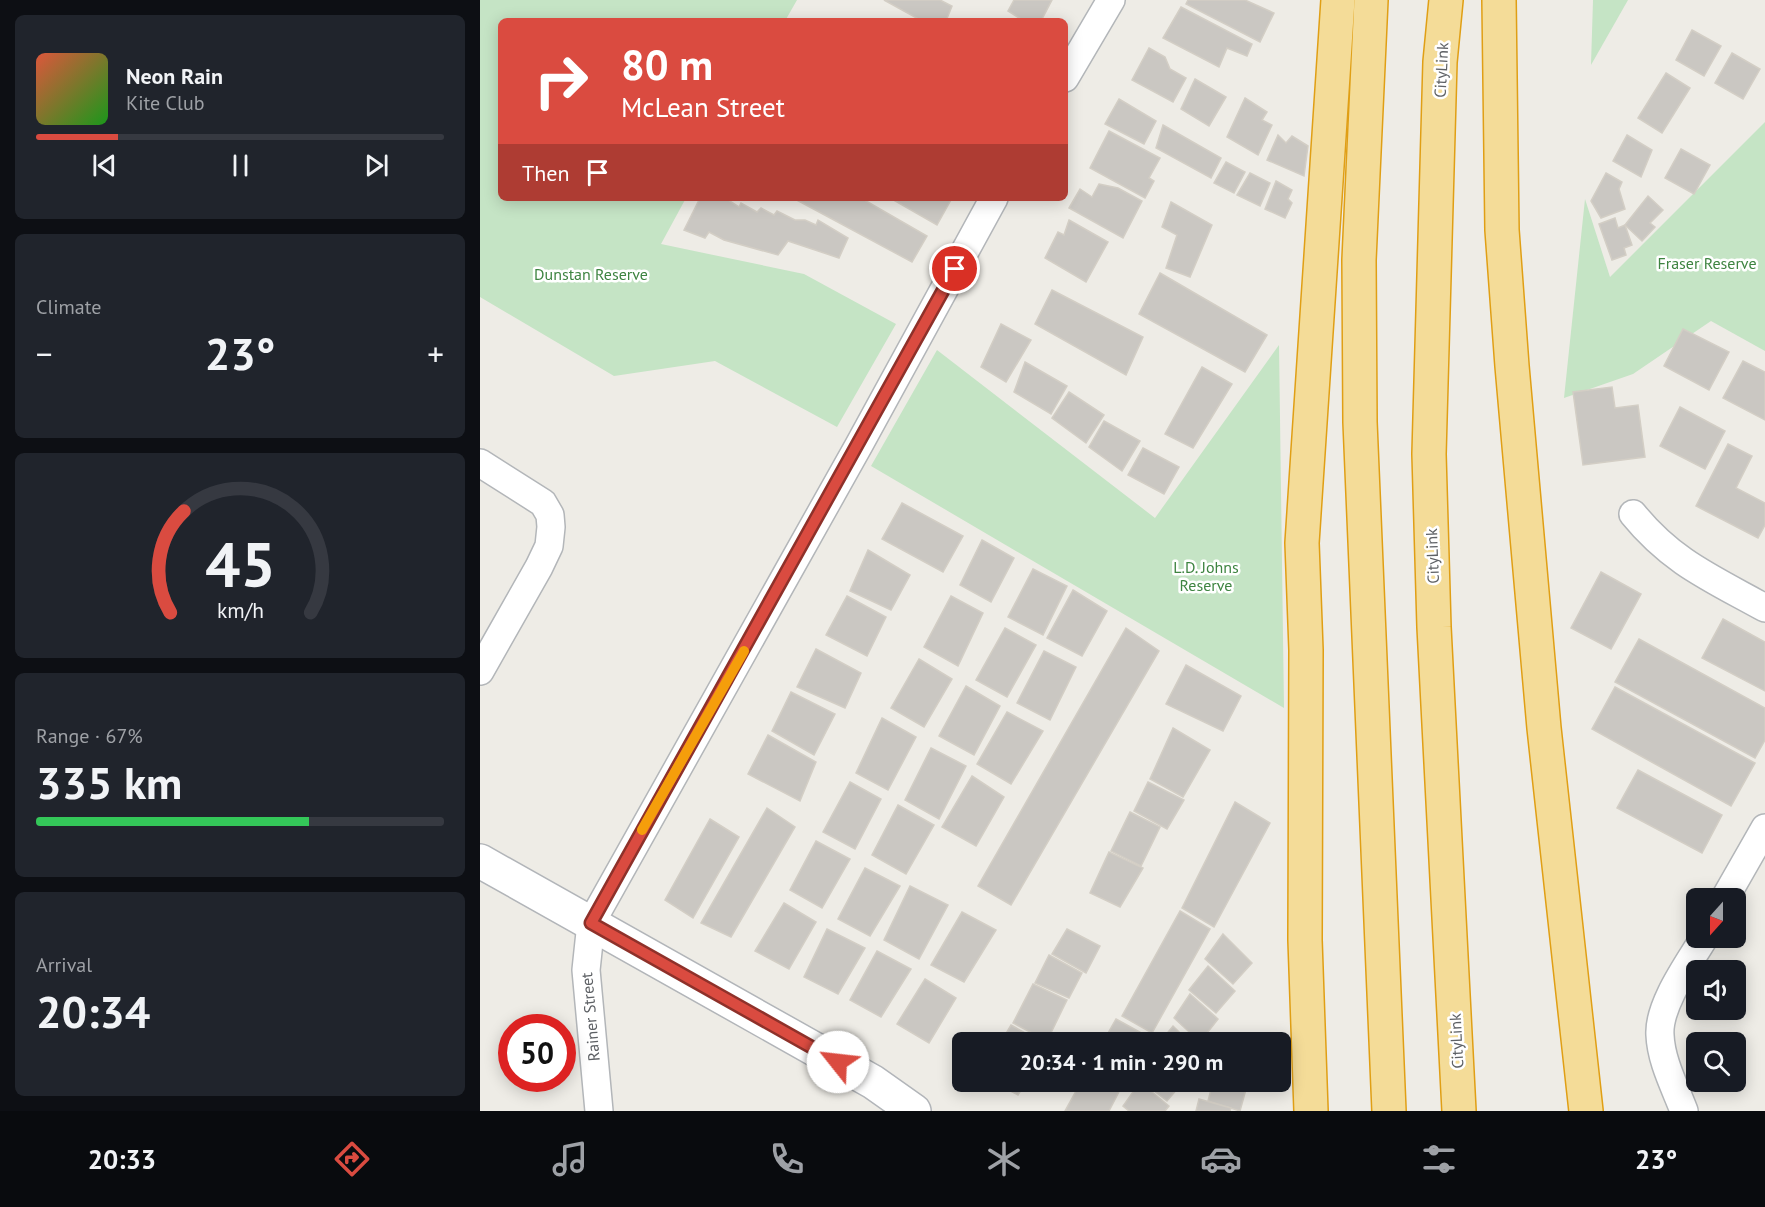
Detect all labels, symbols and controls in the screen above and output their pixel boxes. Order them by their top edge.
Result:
text: 80 m [621,37,713,92]
icon: right [522,42,600,120]
street label: CityLink [1430,42,1452,98]
text: Neon Rain [126,62,223,90]
text: Kite Club [126,90,204,116]
text: McLean Street [621,90,785,124]
icon: previous [88,149,121,182]
icon: pause [224,149,257,182]
icon: next [360,149,393,182]
icon: arrive [581,156,614,189]
text: Then [522,159,569,187]
pin [929,243,980,294]
icon: arrive [938,252,971,285]
park label: Fraser Reserve [1657,253,1757,273]
park label: Dunstan Reserve [534,264,648,284]
text: Climate [36,294,102,320]
text: 23° [205,324,275,382]
text: − [36,332,53,375]
text: + [427,332,444,375]
text: 45 [205,523,275,604]
street label: CityLink [1421,528,1443,584]
park label: L.D. Johns Reserve [1173,557,1239,595]
text: km/h [216,596,263,624]
text: Range · 67% [36,723,143,749]
text: 335 km [36,753,182,811]
north arrow [1686,888,1746,948]
map controls [1686,888,1746,1092]
text: Arrival [36,952,92,978]
button: sound [1686,960,1746,1020]
street label: Rainer Street [576,971,604,1062]
text: 20:34 [36,982,150,1040]
street label: CityLink [1445,1013,1467,1069]
speed limit sign: 50 [498,1014,576,1092]
position arrow [806,1030,870,1094]
button: search [1686,1032,1746,1092]
text: 20:34 · 1 min · 290 m [1020,1048,1223,1076]
icon: directions [331,1138,373,1180]
icon: music [549,1138,591,1180]
icon: phone [766,1138,808,1180]
icon: climate [983,1138,1025,1180]
icon: car [1200,1138,1242,1180]
icon: filters [1418,1138,1460,1180]
text: 20:33 [88,1142,156,1176]
text: 23° [1635,1142,1677,1176]

